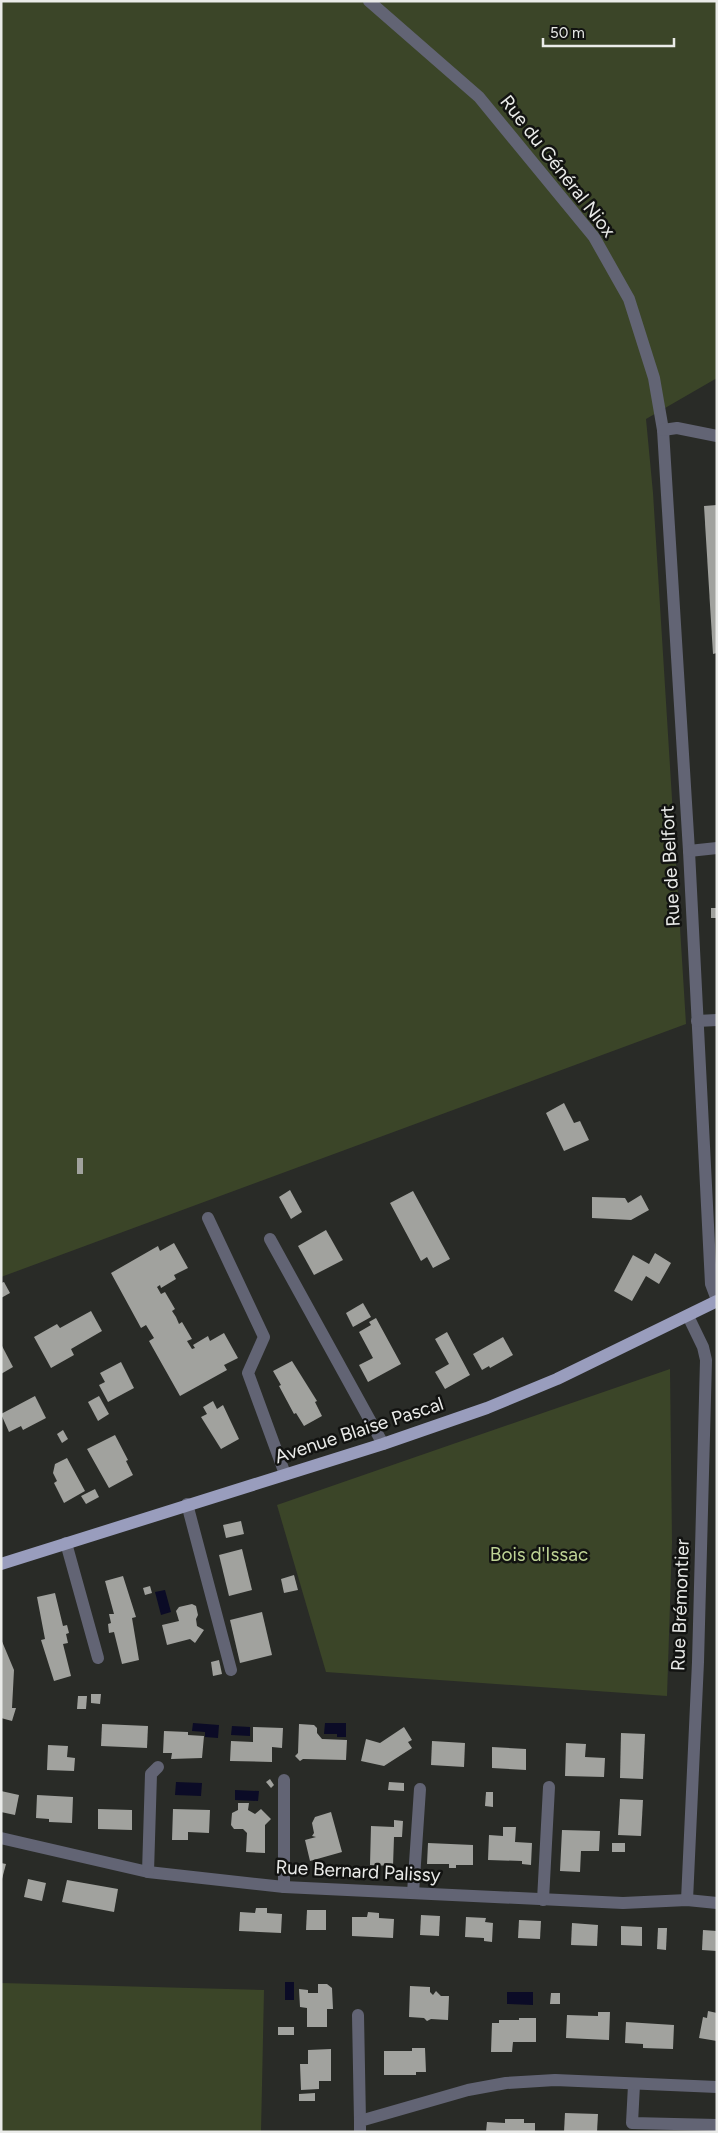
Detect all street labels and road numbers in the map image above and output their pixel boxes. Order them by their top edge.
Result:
street label: Rue du Général Niox [495,90,621,242]
street label: Rue de Belfort [655,805,685,927]
street label: Avenue Blaise Pascal [272,1392,446,1468]
street label: Rue Brémontier [666,1538,694,1671]
street label: Rue Bernard Palissy [275,1855,441,1887]

